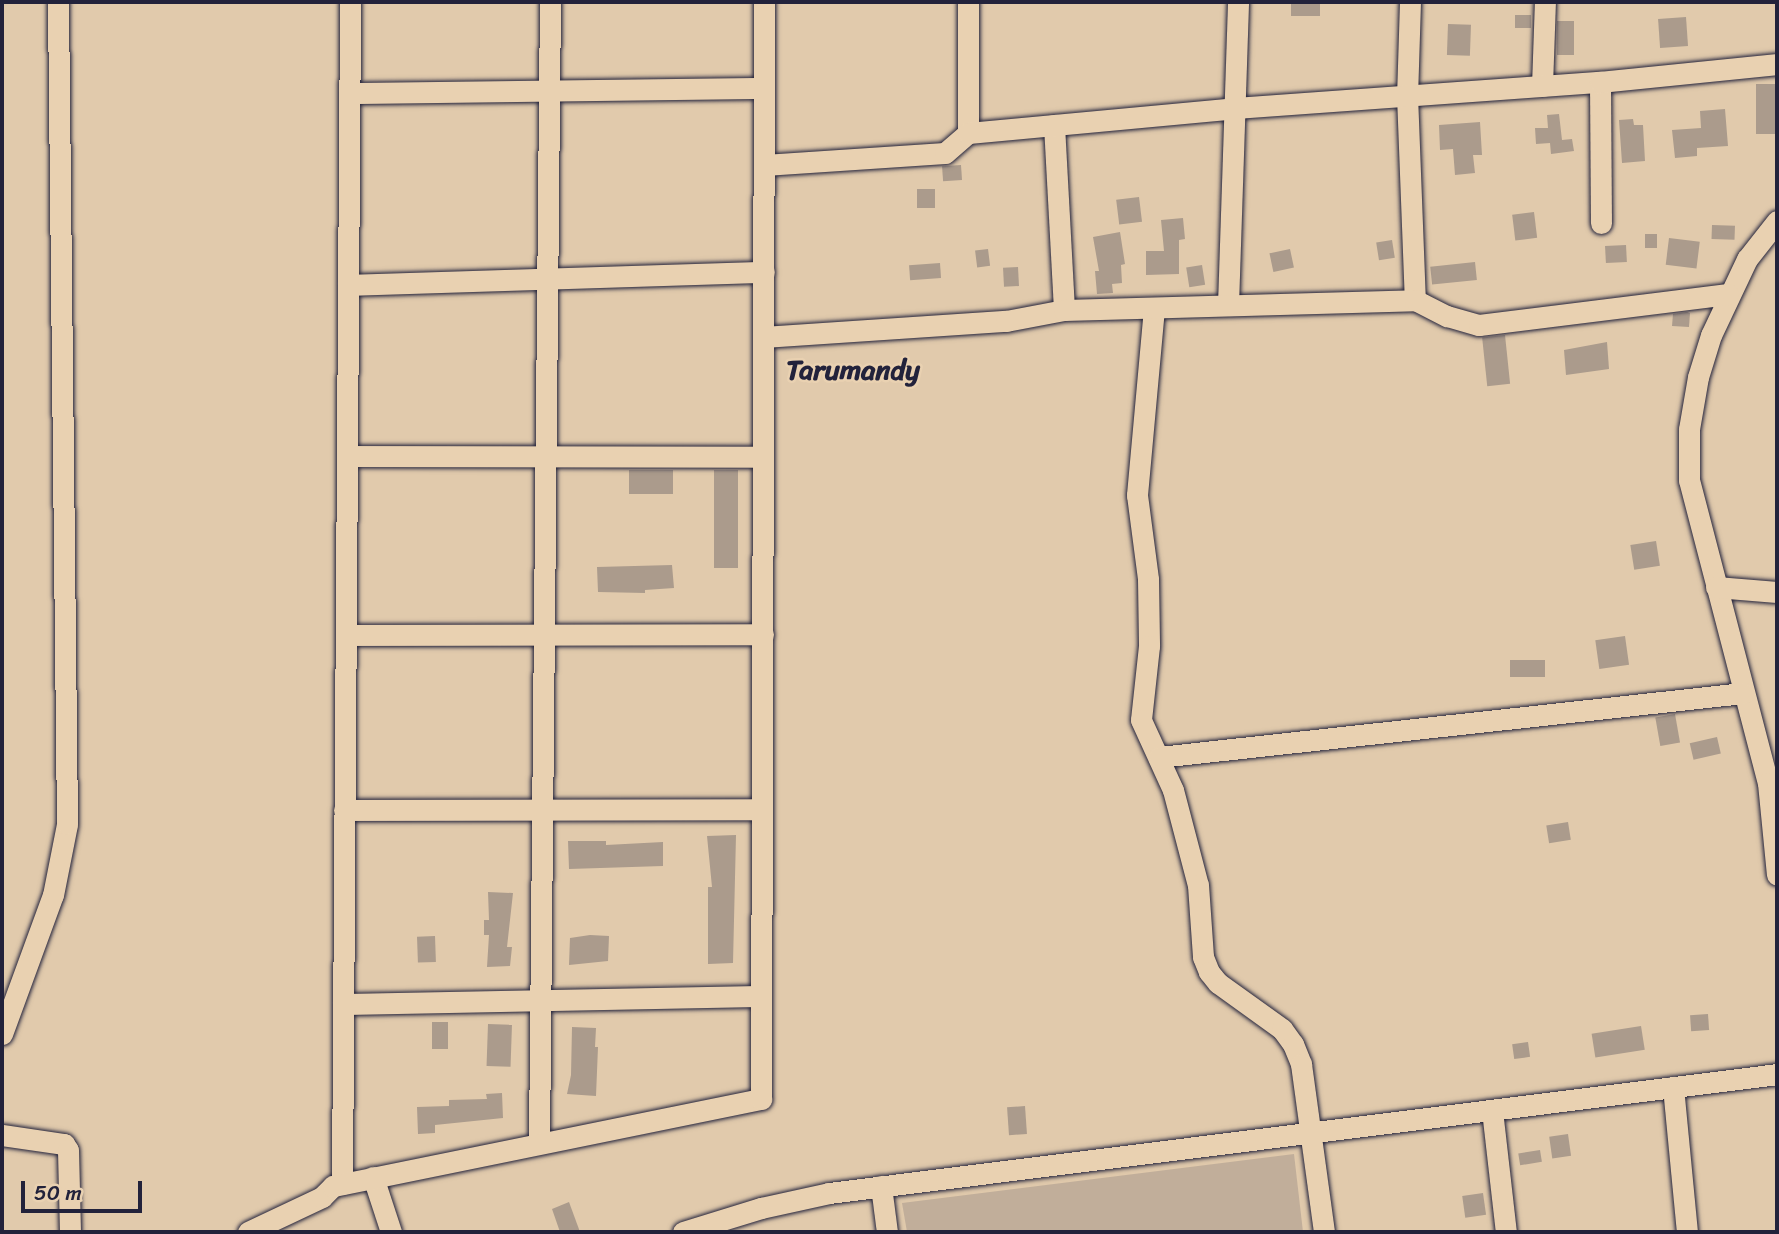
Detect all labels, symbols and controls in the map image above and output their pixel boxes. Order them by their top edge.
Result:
district label: Tarumandy [786,353,920,387]
scale bar [24,1168,145,1212]
text: 50 m [34,1174,82,1212]

